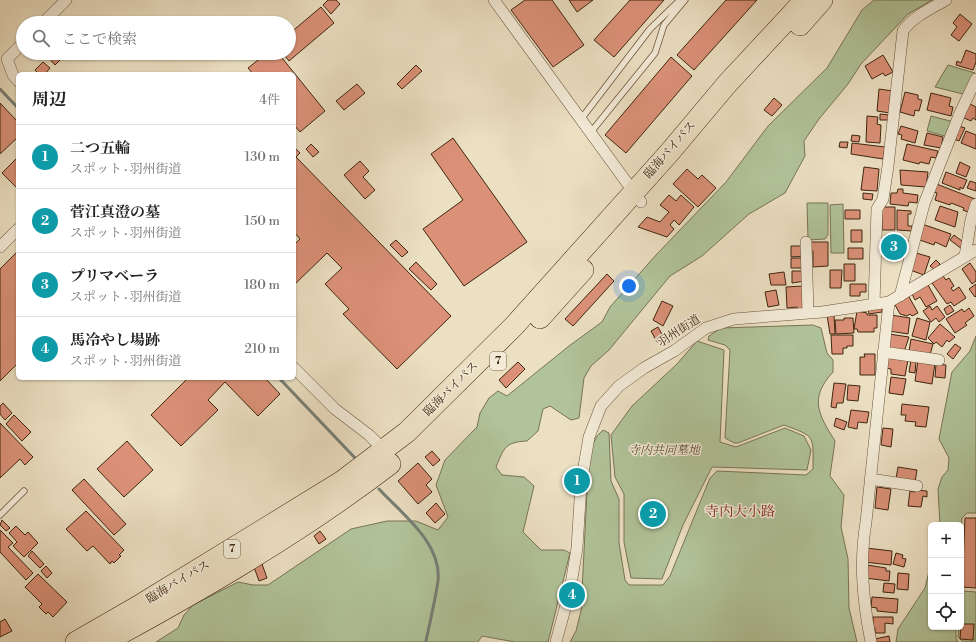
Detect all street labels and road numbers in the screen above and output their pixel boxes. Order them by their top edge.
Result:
street label: 臨海バイパス [641,118,699,182]
street label: 羽州街道 [655,312,703,350]
road number: 7 [490,352,506,370]
street label: 臨海バイパス [420,358,482,420]
road number: 7 [224,540,240,558]
street label: 臨海バイパス [143,557,213,607]

